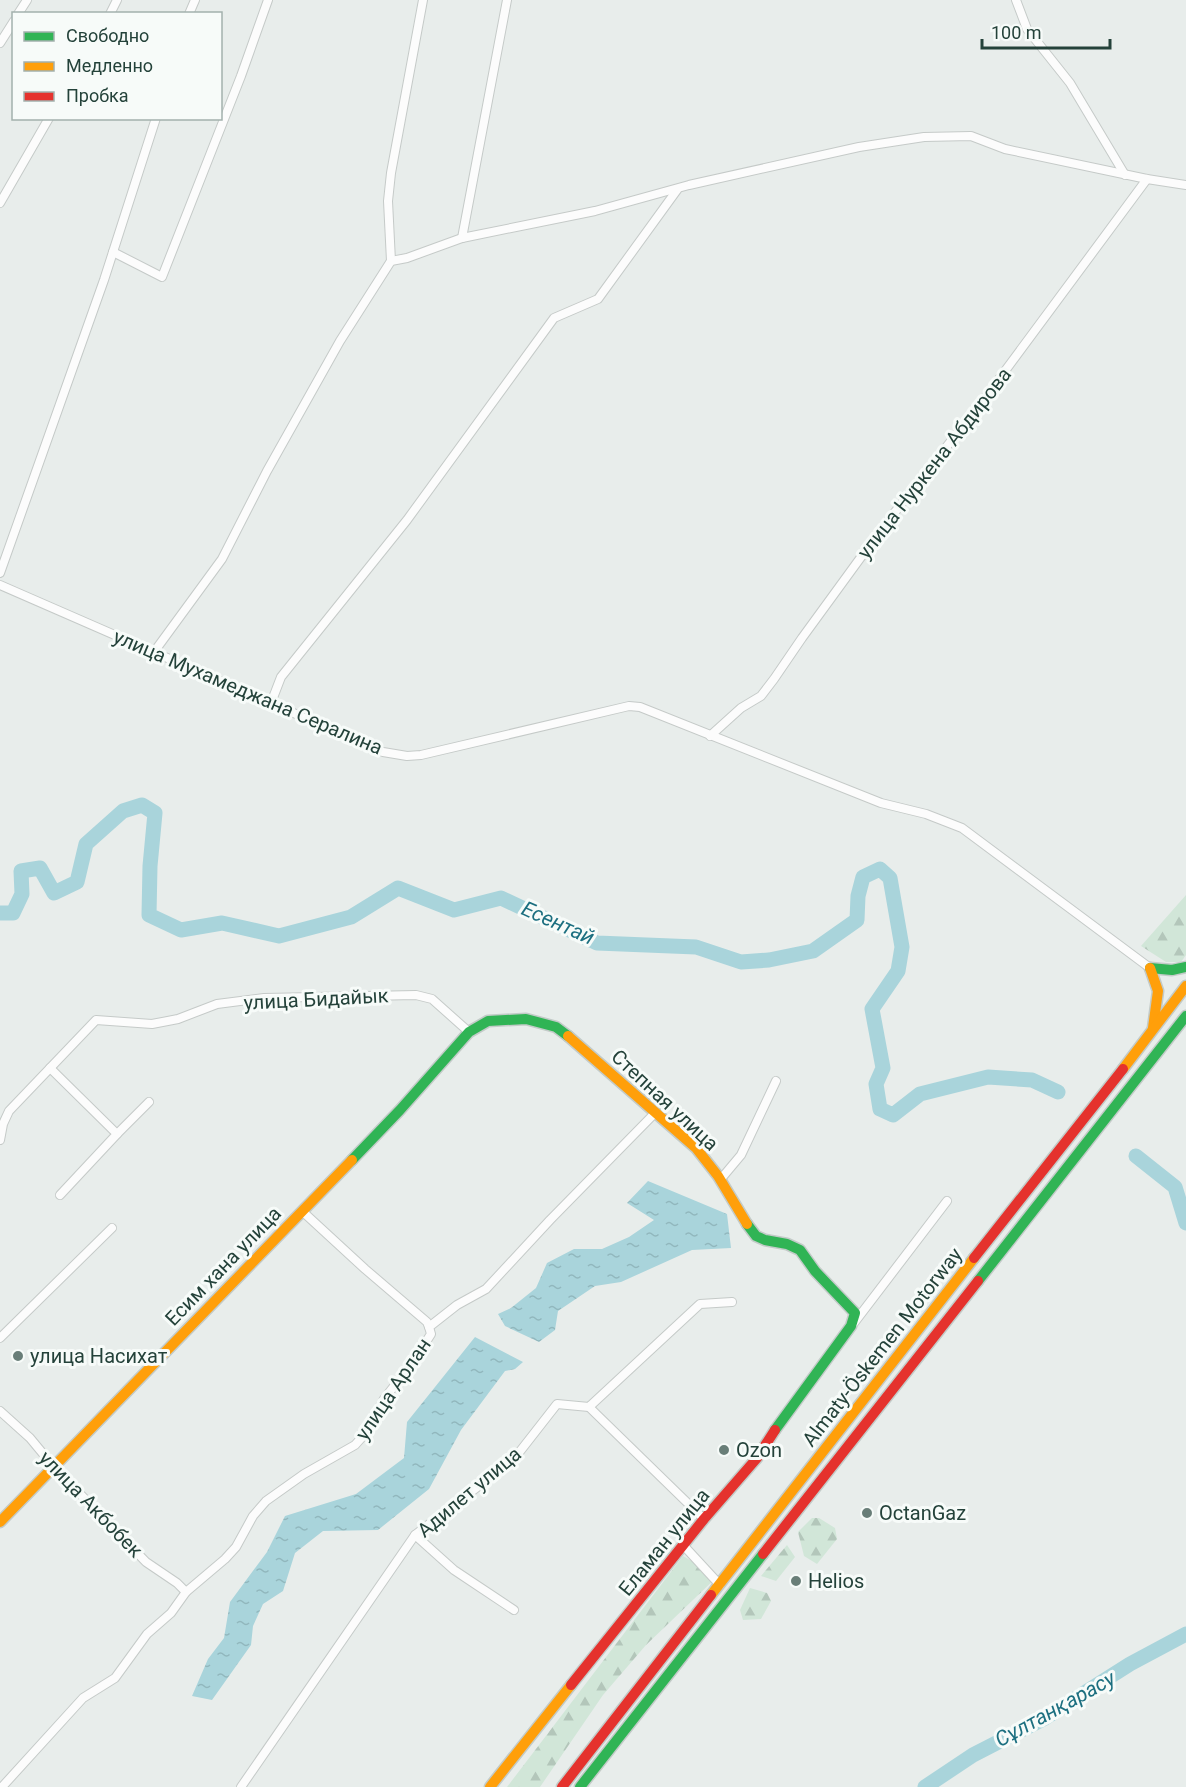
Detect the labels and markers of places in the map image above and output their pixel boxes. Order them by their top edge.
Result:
place label: улица Насихат [30,1344,168,1368]
marker: улица Насихат [11,1349,25,1363]
place label: Ozon [736,1438,782,1462]
marker: Ozon [717,1443,731,1457]
place label: OctanGaz [879,1501,966,1525]
marker: OctanGaz [860,1506,874,1520]
place label: Helios [808,1569,864,1593]
marker: Helios [789,1574,803,1588]

